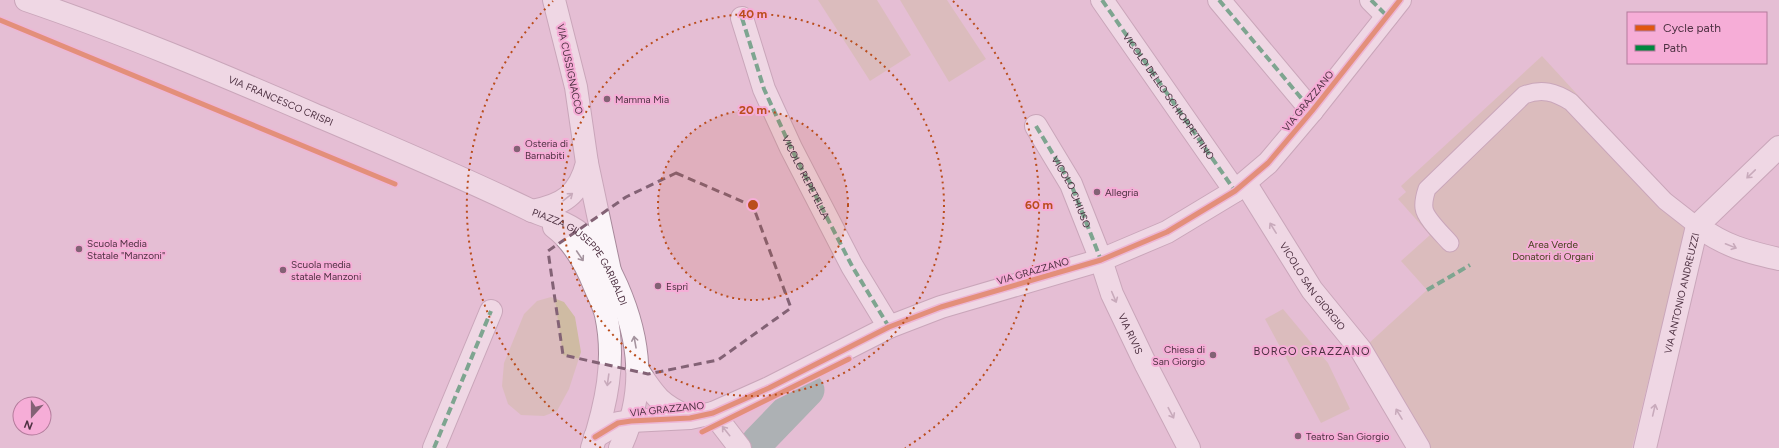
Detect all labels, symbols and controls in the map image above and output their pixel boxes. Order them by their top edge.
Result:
text: 40 m [739,7,767,21]
legend [1627,12,1767,64]
text: Cycle path [1663,21,1721,35]
street label: VIA CUSSIGNACCO [554,23,586,116]
street label: VICOLO DELLO SCHIOPPETTINO [1120,30,1218,162]
text: Path [1663,41,1687,55]
street label: VIA GRAZZANO [1279,68,1337,134]
street label: VIA FRANCESCO CRISPI [227,72,335,128]
place label: Mamma Mia [615,93,669,106]
marker: Mamma Mia [602,94,612,104]
text: 20 m [739,103,767,117]
street label: VICOLO REPETELLA [779,133,833,221]
place label: Osteria di Barnabiti [525,137,568,162]
marker: Osteria di Barnabiti [512,144,522,154]
street label: VICOLO CHIUSO [1049,153,1094,230]
one-way arrow [1746,169,1756,179]
place label: Allegria [1105,186,1138,199]
marker: Allegria [1092,187,1102,197]
one-way arrow [562,193,573,201]
centre of rings [746,198,760,212]
text: 60 m [1025,198,1053,212]
street label: PIAZZA GIUSEPPE GARIBALDI [530,205,631,307]
one-way arrow [1268,222,1277,233]
street label: VIA ANTONIO ANDREUZZI [1661,231,1702,355]
place label: Scuola Media Statale "Manzoni" [87,237,165,262]
park label: Area Verde Donatori di Organi [1512,238,1594,263]
street label: VICOLO SAN GIORGIO [1277,239,1349,333]
one-way arrow [1724,242,1736,250]
marker: Scuola Media Statale "Manzoni" [74,244,84,254]
one-way arrow [576,251,584,262]
street label: VIA GRAZZANO [995,254,1071,288]
place label: Scuola media statale Manzoni [291,258,361,283]
marker: Scuola media statale Manzoni [278,265,288,275]
place label: Esprì [666,280,689,293]
marker: Esprì [653,281,663,291]
one-way arrow [1110,290,1118,302]
street label: VIA RIVIS [1116,311,1146,356]
one-way arrow [630,336,638,349]
place label: Chiesa di San Giorgio [1153,343,1205,368]
district label: BORGO GRAZZANO [1253,345,1371,358]
marker: Chiesa di San Giorgio [1208,350,1218,360]
one-way arrow [604,373,612,386]
north arrow [12,396,52,436]
street label: VIA GRAZZANO [629,399,705,419]
one-way arrow [1651,404,1659,417]
one-way arrow [1168,407,1175,419]
one-way arrow [1395,408,1403,420]
text: N [22,417,35,432]
one-way arrow [722,425,730,436]
place label: Teatro San Giorgio [1306,430,1389,443]
marker: Teatro San Giorgio [1293,431,1303,441]

